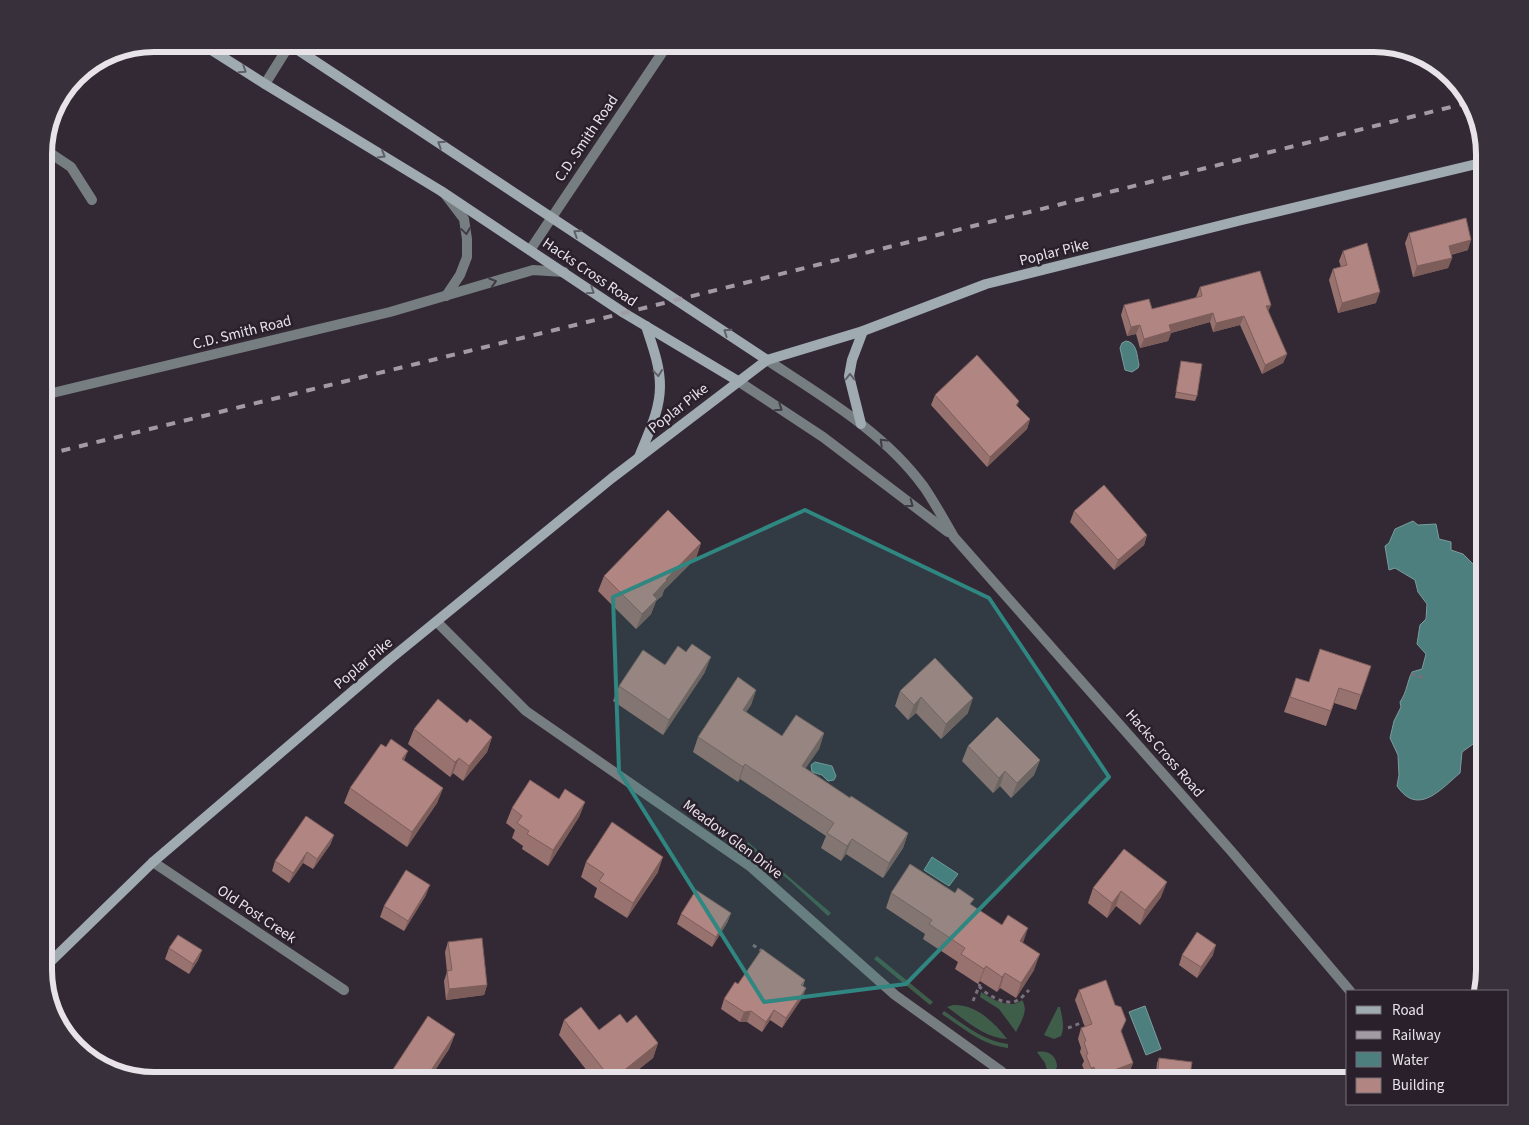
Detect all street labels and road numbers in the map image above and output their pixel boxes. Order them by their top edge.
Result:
street label: C.D. Smith Road [550,91,623,186]
street label: Hacks Cross Road [538,233,641,312]
street label: Poplar Pike [1017,234,1091,271]
street label: C.D. Smith Road [191,310,294,355]
street label: Poplar Pike [644,378,713,439]
street label: Poplar Pike [329,633,397,694]
street label: Hacks Cross Road [1120,705,1209,802]
street label: Meadow Glen Drive [678,795,787,884]
street label: Old Post Creek [213,880,301,949]

